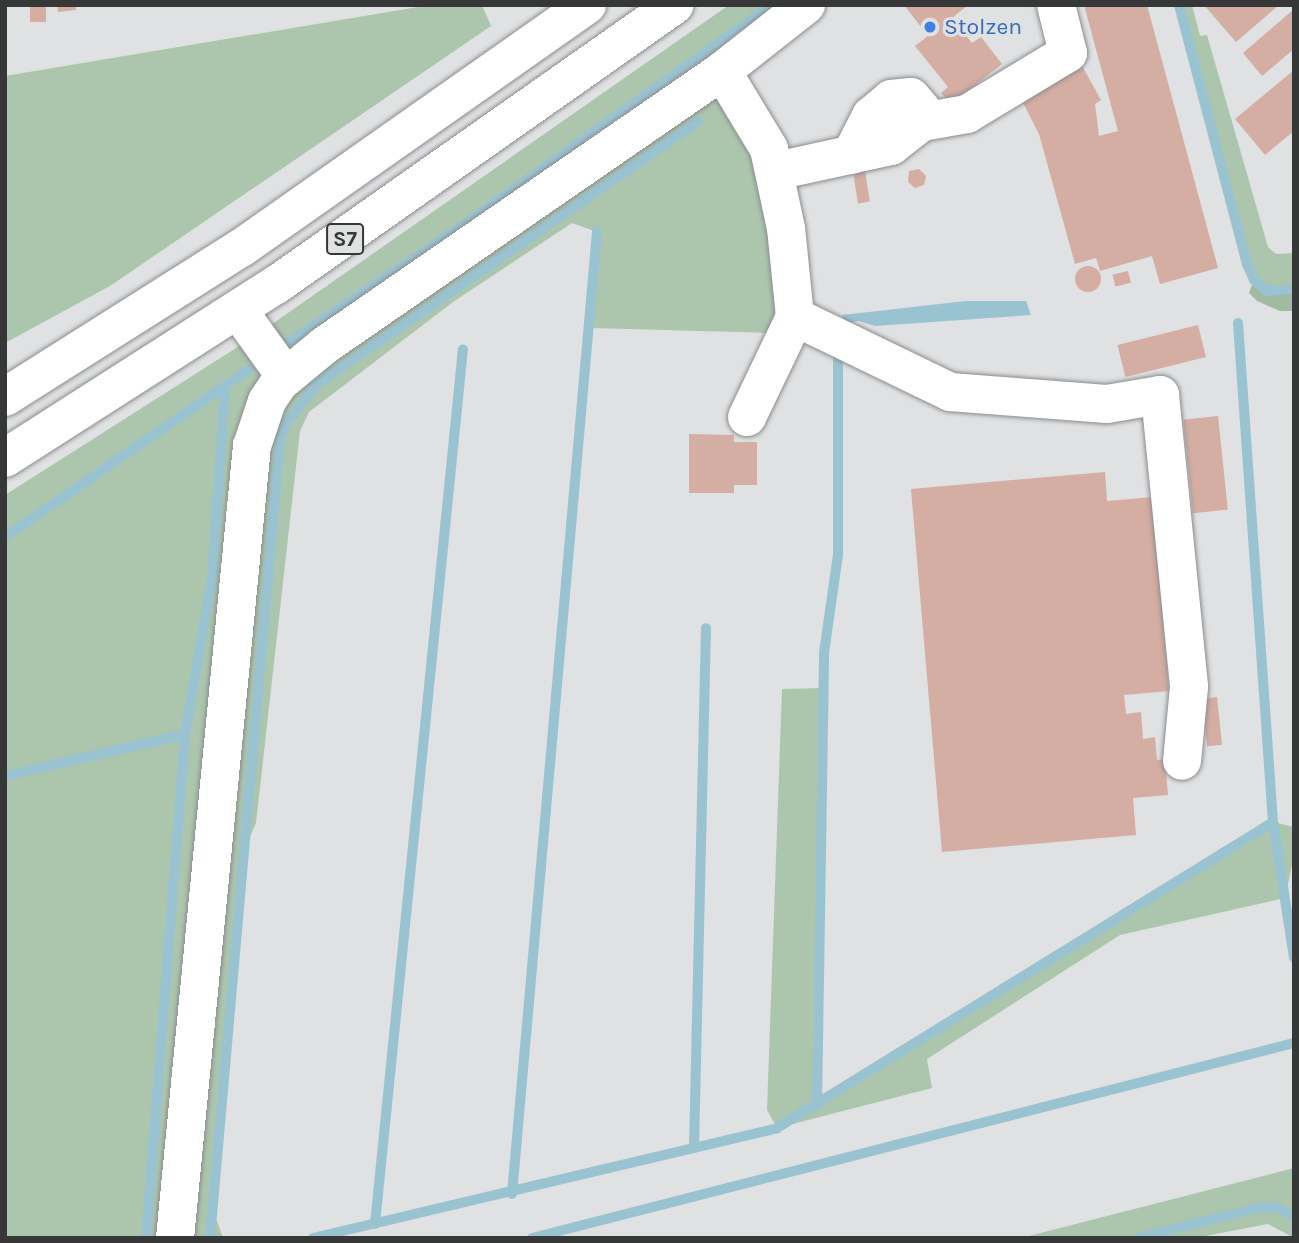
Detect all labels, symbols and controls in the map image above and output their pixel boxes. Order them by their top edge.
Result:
place label: Stolzen [944,13,1022,41]
marker: Stolzen [922,19,938,35]
road number: S7 [326,222,364,256]

